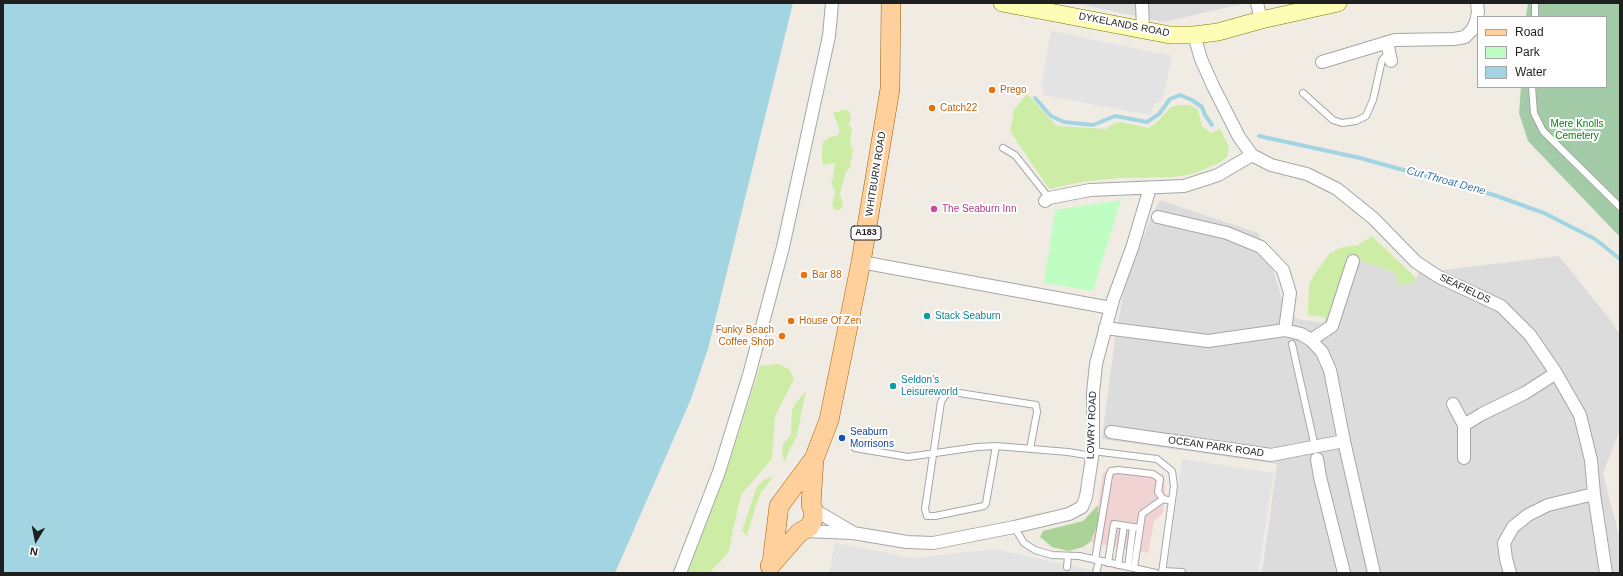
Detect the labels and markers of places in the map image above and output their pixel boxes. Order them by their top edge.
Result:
place label: Prego [1000,84,1027,96]
marker: Prego [987,85,997,95]
place label: Catch22 [940,102,977,114]
marker: Catch22 [927,103,937,113]
place label: The Seaburn Inn [942,203,1016,215]
marker: The Seaburn Inn [929,204,939,214]
place label: Bar 88 [812,269,841,281]
marker: Bar 88 [799,270,809,280]
place label: Stack Seaburn [935,310,1001,322]
marker: Stack Seaburn [922,311,932,321]
place label: House Of Zen [799,315,861,327]
marker: House Of Zen [786,316,796,326]
place label: Funky Beach Coffee Shop [716,324,774,348]
marker: Funky Beach Coffee Shop [777,331,787,341]
place label: Seldon’s Leisureworld [901,374,958,398]
marker: Seldon’s Leisureworld [888,381,898,391]
place label: Seaburn Morrisons [850,426,894,450]
marker: Seaburn Morrisons [837,433,847,443]

